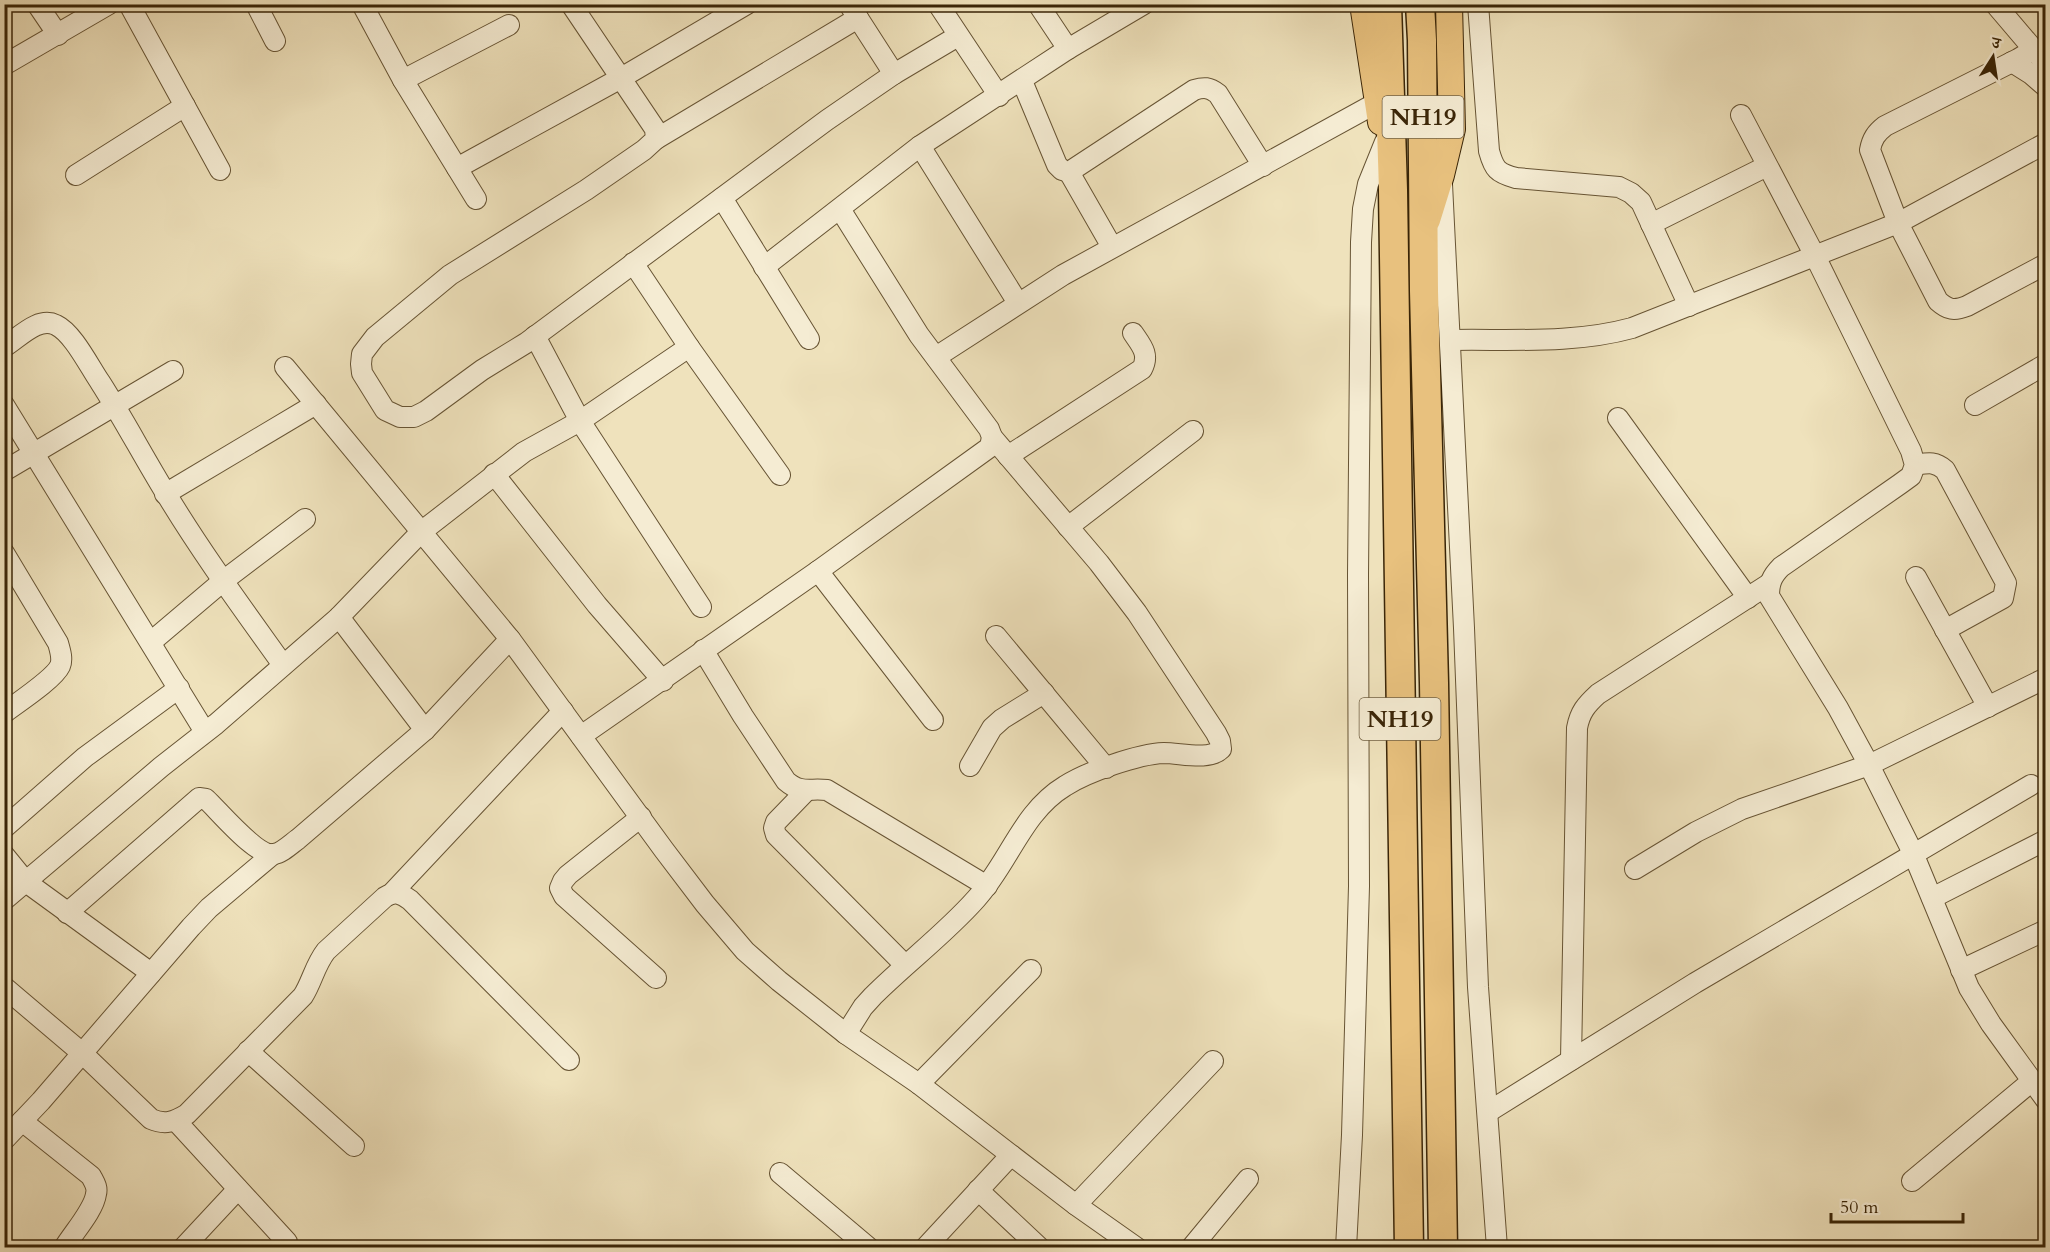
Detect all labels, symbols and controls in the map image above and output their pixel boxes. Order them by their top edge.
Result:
north arrow [1963,27,2023,87]
text: उ [1989,31,2004,55]
road number: NH19 [1382,96,1464,138]
road number: NH19 [1360,698,1440,740]
scale bar [1831,1186,1963,1224]
text: 50 m [1840,1195,1879,1220]

